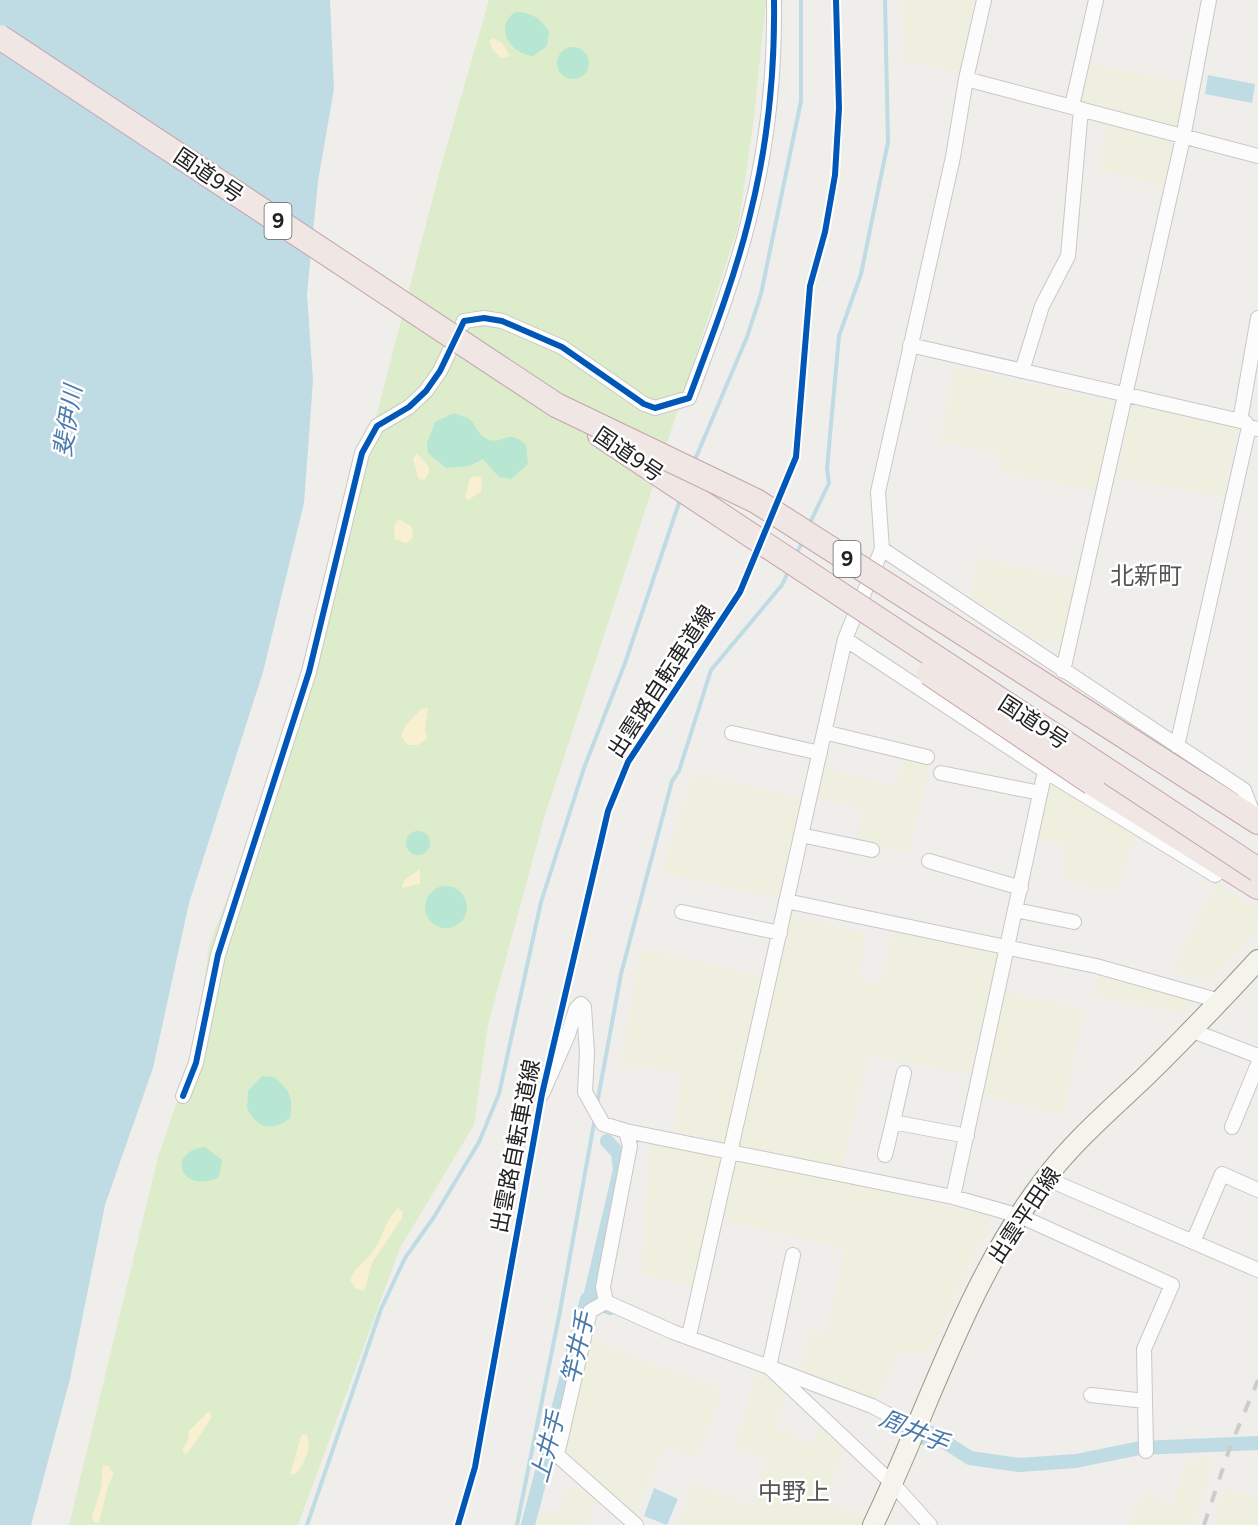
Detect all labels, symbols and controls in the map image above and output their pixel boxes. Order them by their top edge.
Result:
street label: 国道9号 [169,142,249,209]
road number: 9 [264,203,292,239]
water label: 斐伊川 [48,380,88,459]
street label: 国道9号 [589,421,669,488]
road number: 9 [834,541,860,577]
district label: 北新町 [1110,561,1182,590]
street label: 出雲路自転車道線 [602,600,721,762]
street label: 国道9号 [993,690,1074,755]
street label: 出雲路自転車道線 [485,1057,546,1235]
street label: 出雲平田線 [982,1162,1066,1268]
water label: 竿井手 [555,1308,600,1386]
water label: 周井手 [875,1403,955,1459]
water label: 上井手 [524,1406,571,1485]
district label: 中野上 [758,1477,830,1506]

